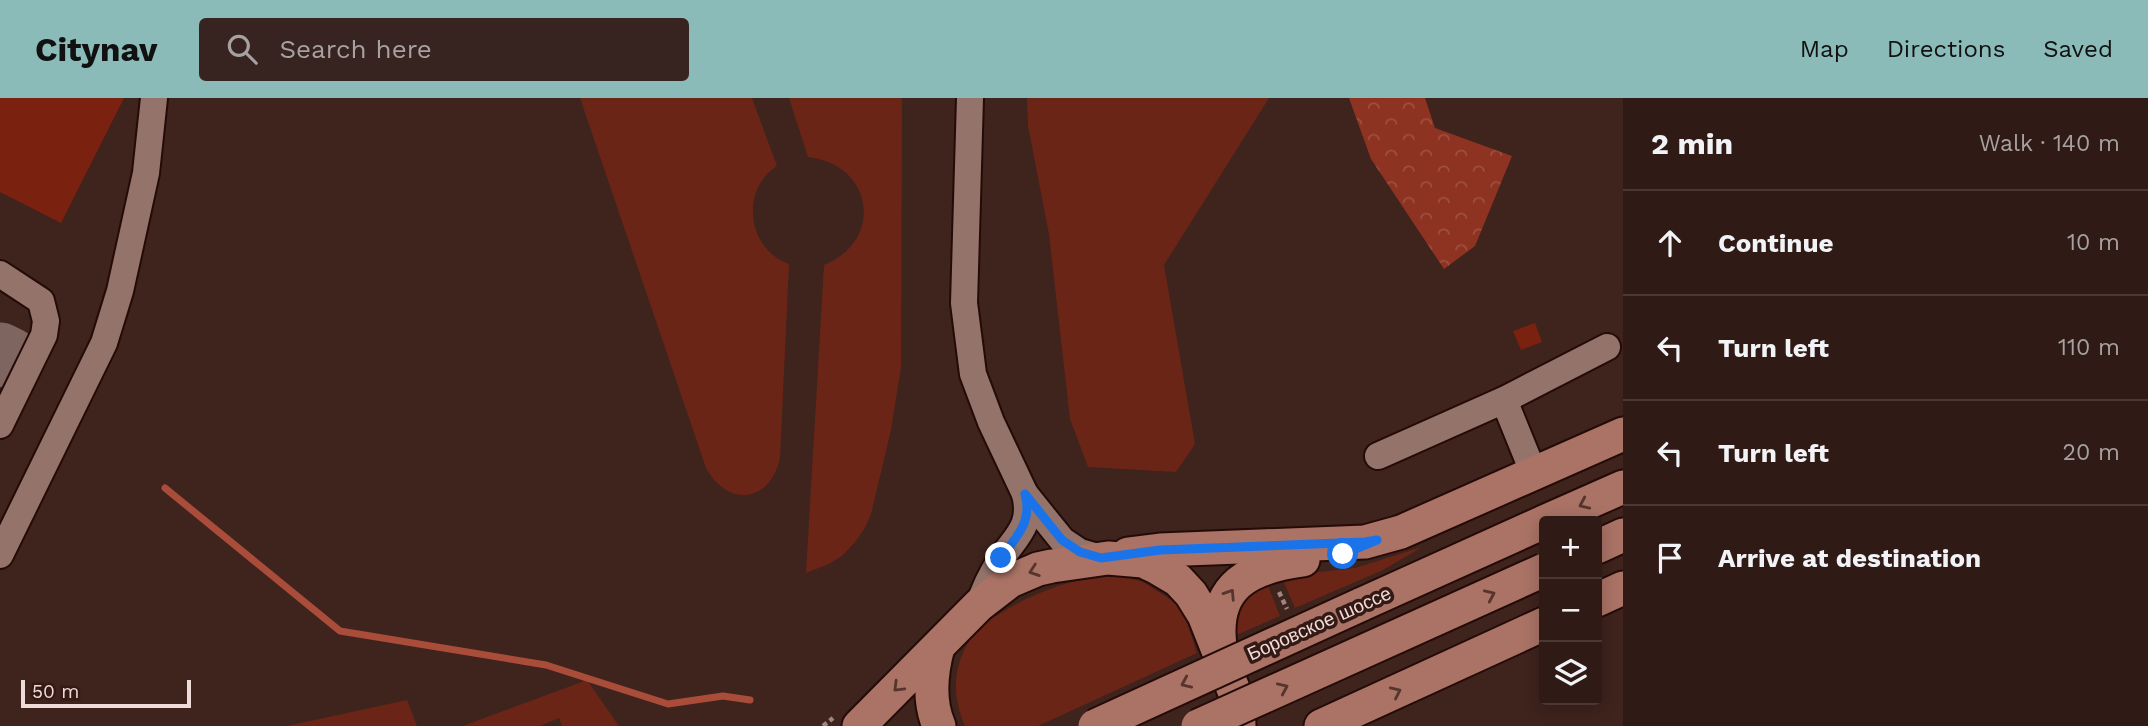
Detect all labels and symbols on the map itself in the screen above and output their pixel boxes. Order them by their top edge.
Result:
one-way arrow [1579,496,1592,510]
route start [1327,538,1358,569]
route end [985,542,1016,573]
one-way arrow [1028,563,1041,577]
street label: Боровское шоссе [1244,581,1395,666]
one-way arrow [1222,589,1235,602]
one-way arrow [1483,589,1495,603]
one-way arrow [1181,675,1194,689]
scale bar [21,677,191,709]
one-way arrow [893,678,906,691]
one-way arrow [1275,682,1288,696]
one-way arrow [1389,686,1401,700]

